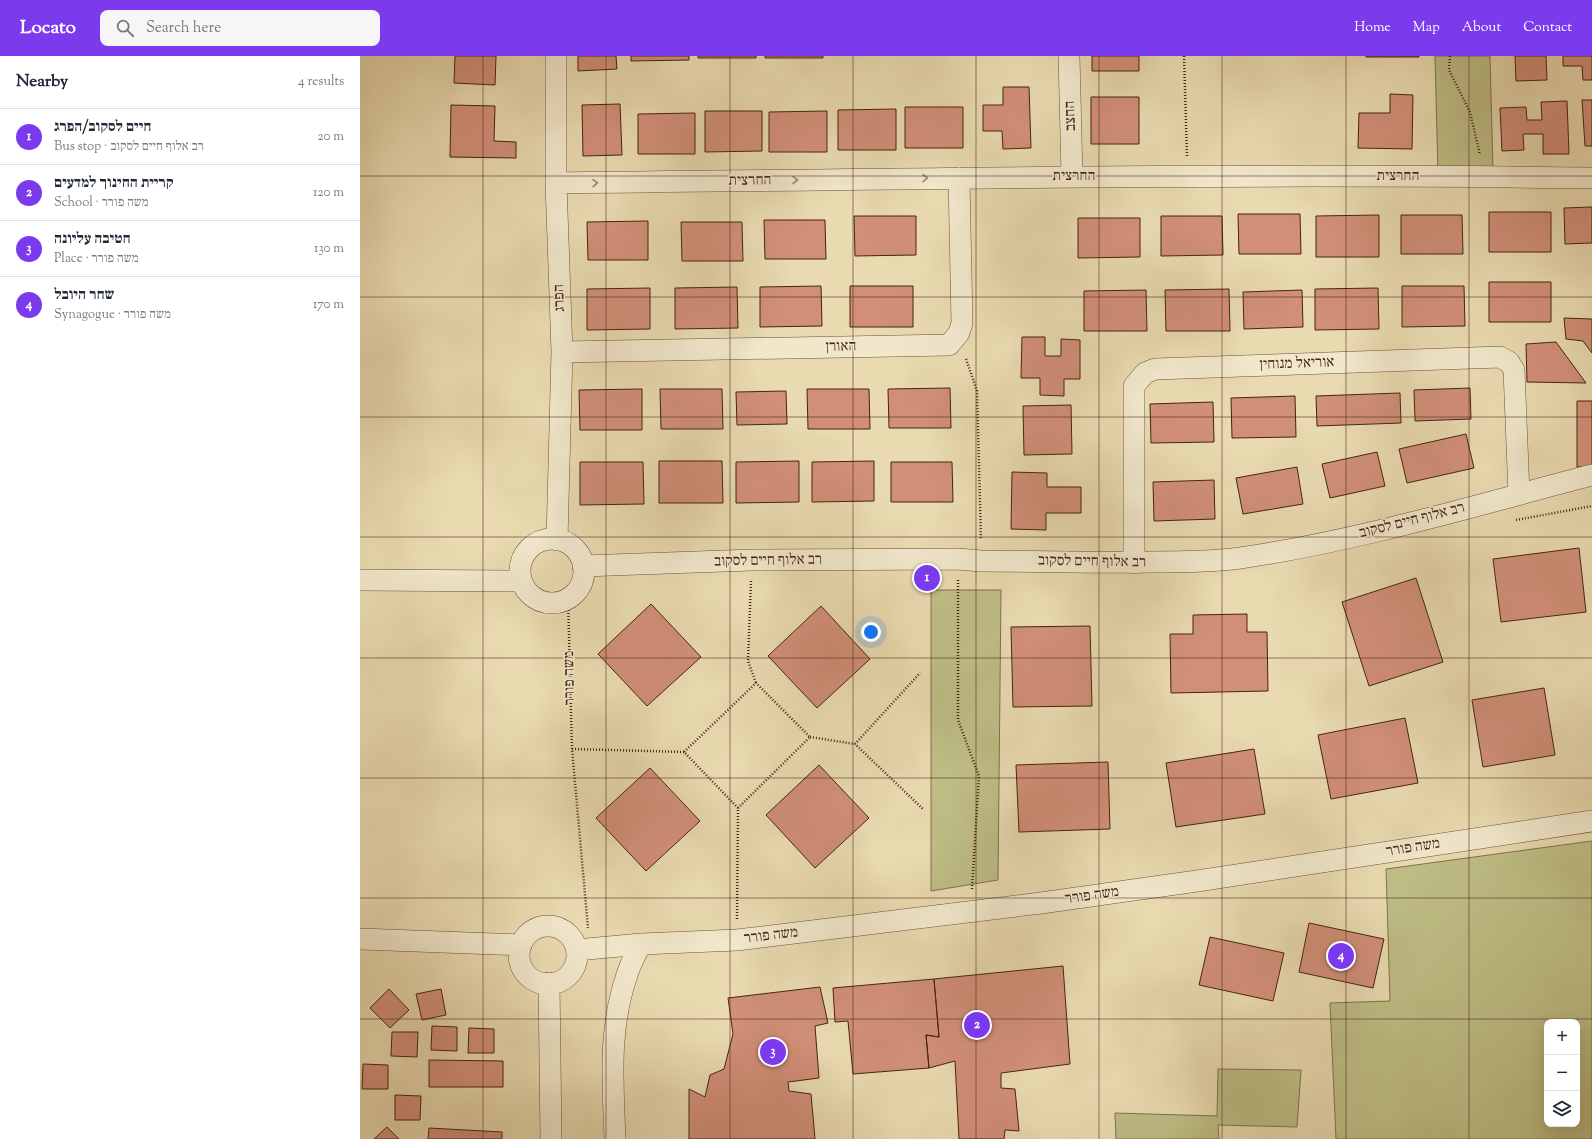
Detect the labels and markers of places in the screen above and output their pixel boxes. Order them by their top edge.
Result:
pin: 1 [914,563,940,593]
pin: 4 [1328,941,1354,971]
pin: 2 [964,1010,990,1040]
pin: 3 [760,1037,786,1067]

